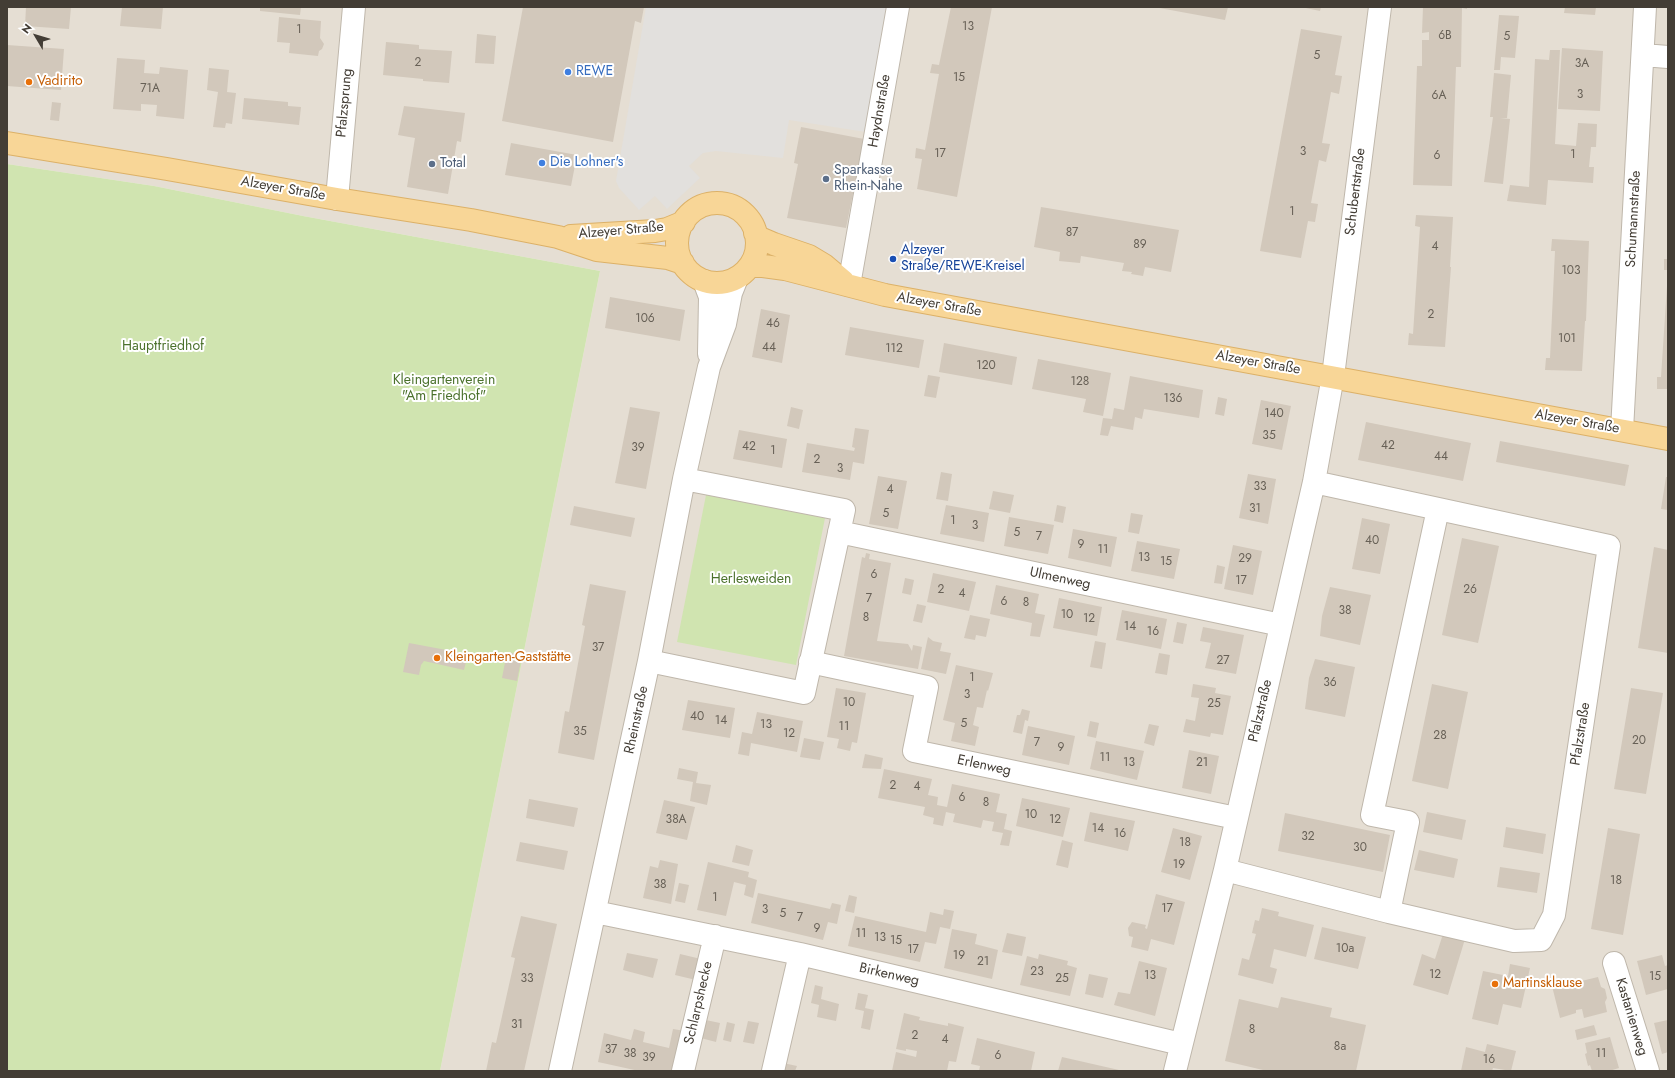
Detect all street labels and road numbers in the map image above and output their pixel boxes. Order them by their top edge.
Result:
street label: Pfalzsprung [334,68,356,138]
street label: Haydnstraße [865,73,895,149]
street label: Schubertstraße [1342,147,1370,237]
street label: Schumannstraße [1623,170,1645,268]
street label: Alzeyer Straße [239,173,327,205]
street label: Alzeyer Straße [578,219,664,243]
street label: Alzeyer Straße [895,289,983,321]
street label: Alzeyer Straße [1214,347,1302,379]
street label: Alzeyer Straße [1533,406,1621,438]
street label: Ulmenweg [1028,564,1092,594]
street label: Pfalzstraße [1246,678,1276,744]
street label: Rheinstraße [622,684,652,756]
street label: Pfalzstraße [1568,701,1594,767]
street label: Erlenweg [955,752,1013,780]
street label: Schlarpshecke [681,960,717,1046]
street label: Birkenweg [857,960,921,990]
street label: Kastanienweg [1611,976,1651,1058]

